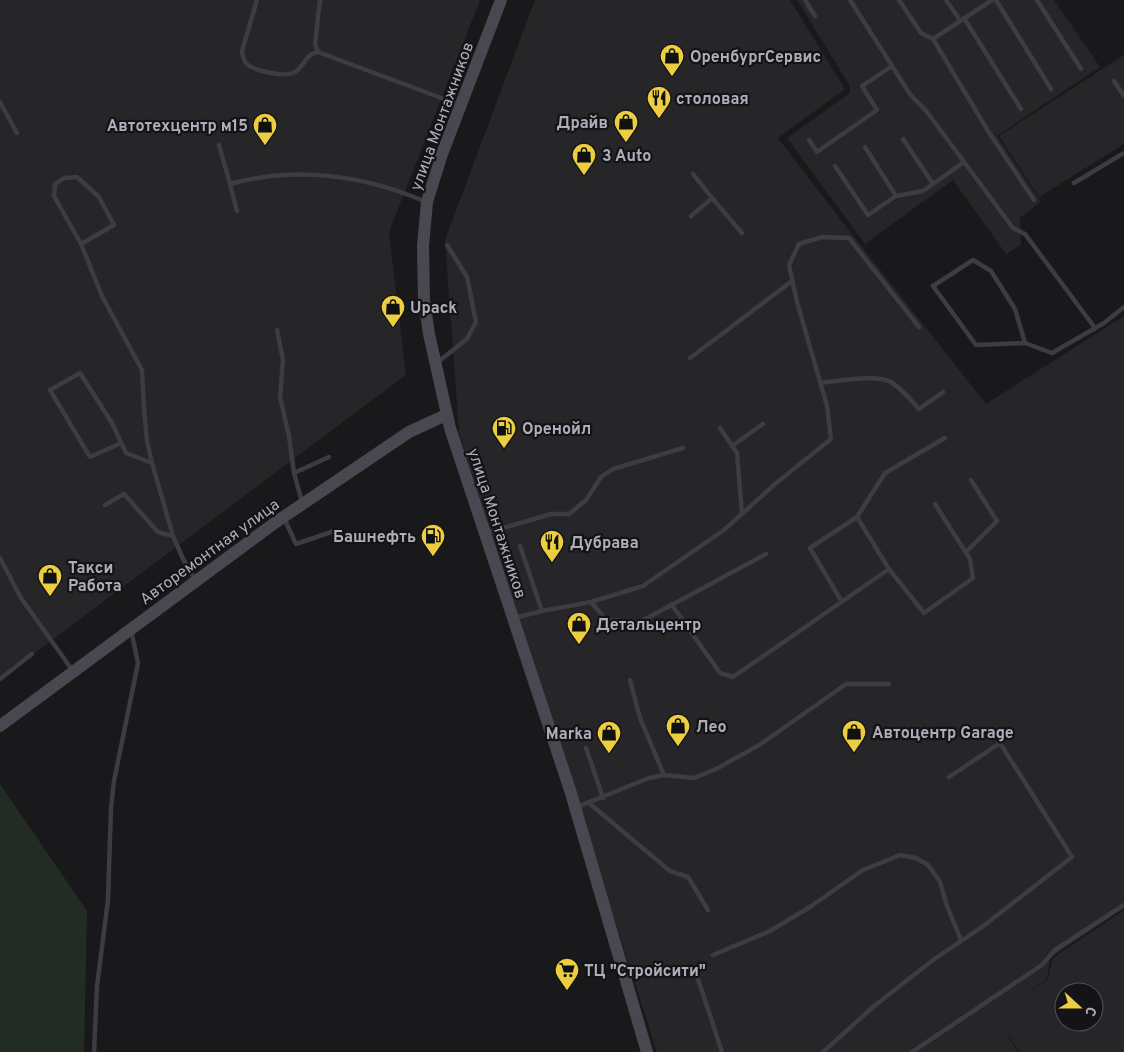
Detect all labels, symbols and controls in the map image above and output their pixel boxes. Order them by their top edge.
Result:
street label: улица Монтажников [407,40,479,194]
shop icon: ОренбургСервис [659,43,685,77]
place label: ОренбургСервис [690,48,821,68]
restaurant icon: столовая [646,85,672,119]
place label: столовая [676,90,749,110]
shop icon: Драйв [613,109,639,143]
shop icon: Автотехцентр м15 [252,112,278,146]
place label: Драйв [557,114,608,134]
place label: Автотехцентр м15 [107,117,248,137]
shop icon: 3 Auto [571,142,597,176]
place label: 3 Auto [602,147,651,167]
shop icon: Upack [380,294,406,328]
place label: Upack [410,299,457,319]
fuel station icon: Оренойл [491,415,517,449]
place label: Оренойл [522,420,591,440]
street label: улица Монтажников [462,446,530,601]
street label: Авторемонтная улица [136,495,284,610]
fuel station icon: Башнефть [420,523,446,557]
place label: Башнефть [333,528,416,548]
restaurant icon: Дубрава [539,529,565,563]
place label: Дубрава [570,534,639,554]
place label: Такси Работа [68,559,122,597]
shop icon: Такси Работа [37,563,63,597]
shop icon: Детальцентр [566,611,592,645]
place label: Детальцентр [596,616,701,636]
shop icon: Лео [665,713,691,747]
place label: Лео [696,718,727,738]
shop icon: Автоцентр Garage [841,719,867,753]
shop icon: Marka [596,720,622,754]
place label: Автоцентр Garage [872,724,1014,744]
place label: Marka [546,725,592,745]
supermarket icon: ТЦ "Стройсити" [554,957,580,991]
place label: ТЦ "Стройсити" [584,962,706,982]
north arrow [1054,982,1104,1032]
text: С [1080,1004,1099,1018]

